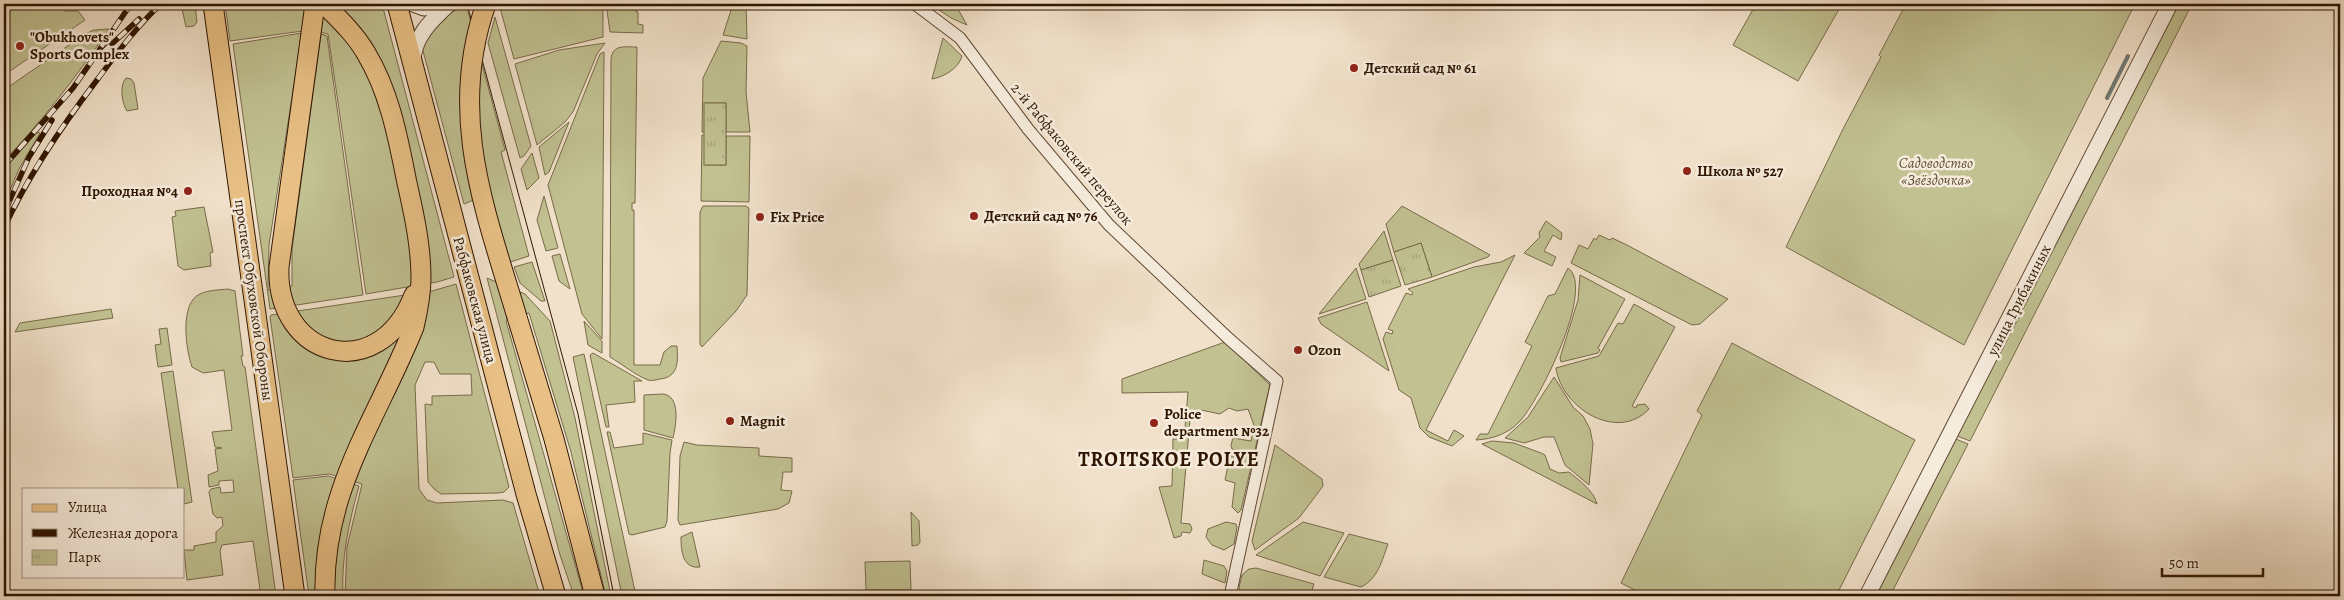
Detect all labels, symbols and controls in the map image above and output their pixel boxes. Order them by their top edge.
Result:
place label: "Obukhovets" Sports Complex [30,27,130,64]
marker: "Obukhovets" Sports Complex [14,40,26,52]
place label: Детский сад № 61 [1364,58,1477,78]
marker: Детский сад № 61 [1348,62,1360,74]
street label: 2-й Рабфаковский переулок [1006,79,1138,230]
park label: Садоводство «Звёздочка» [1899,153,1973,190]
place label: Школа № 527 [1697,161,1784,181]
marker: Школа № 527 [1681,165,1693,177]
place label: Проходная №4 [81,181,178,201]
marker: Проходная №4 [182,185,194,197]
street label: проспект Обуховской Обороны [230,198,278,402]
place label: Детский сад № 76 [984,206,1098,226]
place label: Fix Price [770,207,825,227]
marker: Детский сад № 76 [968,210,980,222]
marker: Fix Price [754,211,766,223]
street label: Рабфаковская улица [448,234,502,366]
street label: улица Грибакиных [1982,240,2056,360]
place label: Ozon [1308,340,1342,360]
marker: Ozon [1292,344,1304,356]
place label: Police department №32 [1164,404,1270,441]
place label: Magnit [740,411,785,431]
marker: Magnit [724,415,736,427]
marker: Police department №32 [1148,417,1160,429]
district label: TROITSKOE POLYE [1078,446,1260,473]
legend [22,488,185,578]
text: Улица [68,497,107,517]
text: Железная дорога [68,523,178,543]
scale bar [2162,545,2263,577]
text: Парк [68,547,101,567]
text: 50 m [2169,553,2199,573]

